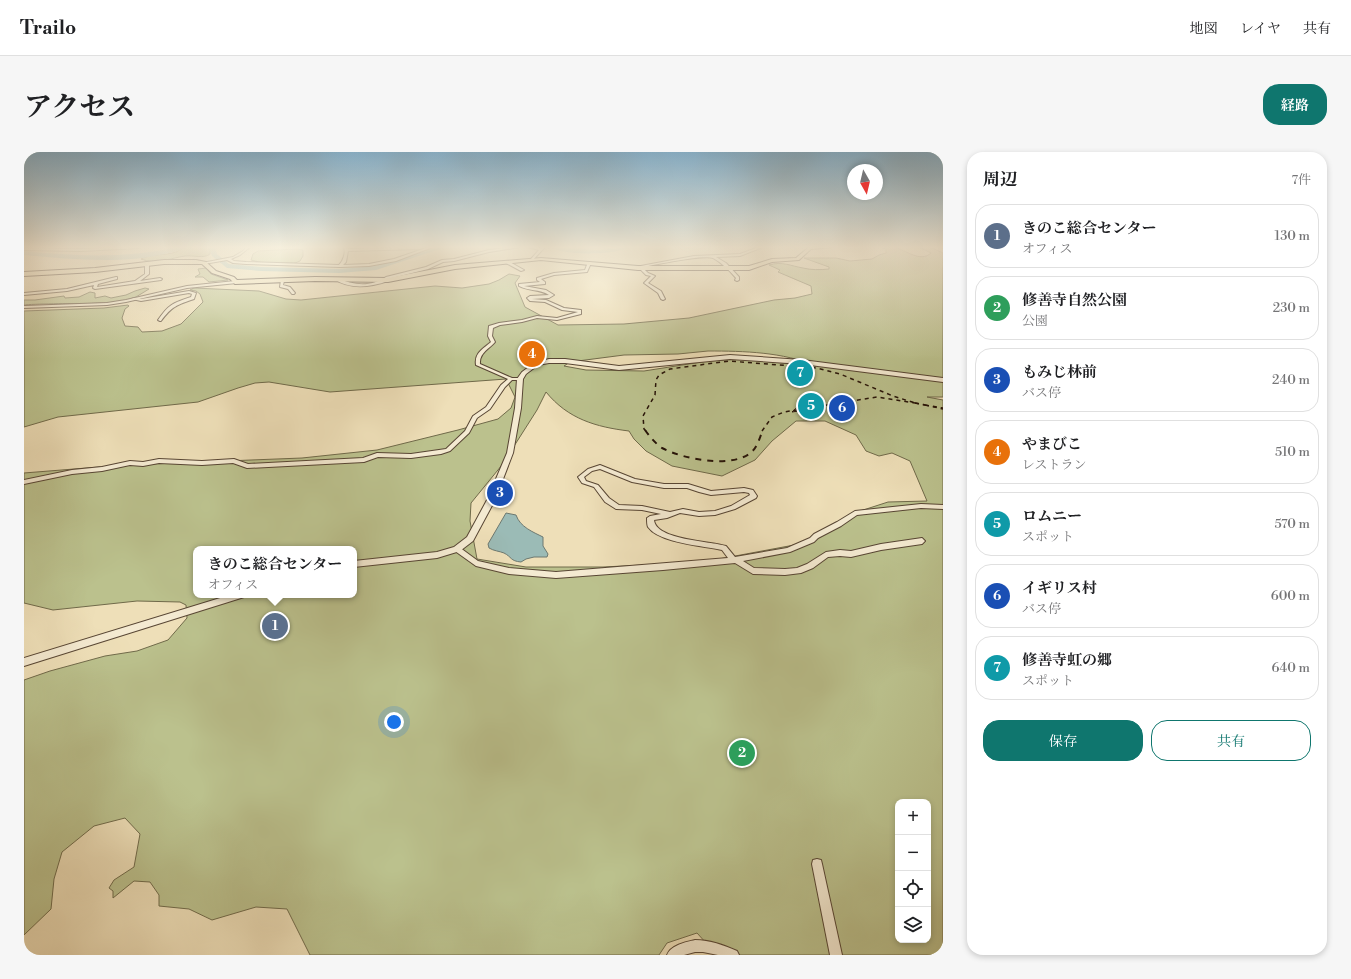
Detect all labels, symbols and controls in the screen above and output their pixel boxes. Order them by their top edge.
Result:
text: Trailo [20,16,76,40]
text: 地図 [1190,20,1218,38]
text: レイヤ [1240,20,1281,38]
text: 共有 [1303,20,1331,38]
button: 経路 [1263,84,1327,125]
text: アクセス [24,90,135,125]
north arrow [847,164,883,200]
text: 周辺 [983,169,1017,191]
text: 7件 [1291,172,1311,188]
text: きのこ総合センター [1022,219,1156,238]
text: 1 [994,228,1000,244]
text: 130 m [1275,228,1310,244]
text: オフィス [1022,241,1073,257]
text: 修善寺自然公園 [1022,291,1127,310]
text: 2 [993,300,1001,316]
text: 230 m [1273,300,1310,316]
text: 公園 [1022,313,1048,329]
pin: 4 [519,339,545,369]
pin: 7 [787,358,813,388]
text: もみじ林前 [1022,363,1097,382]
text: 3 [993,372,1001,388]
text: 240 m [1272,372,1310,388]
text: バス停 [1022,385,1061,401]
pin: 5 [798,391,824,421]
pin: 6 [829,393,855,423]
text: やまびこ [1022,435,1082,454]
text: 4 [993,444,1001,460]
text: 510 m [1275,444,1310,460]
text: レストラン [1022,457,1087,473]
pin: 3 [487,478,513,508]
text: ロムニー [1022,507,1082,526]
text: 5 [993,516,1001,532]
text: 570 m [1274,516,1310,532]
text: スポット [1022,529,1074,545]
popup [193,546,357,598]
text: きのこ総合センター [208,555,342,574]
text: オフィス [208,577,258,593]
text: イギリス村 [1022,579,1097,598]
text: 6 [993,588,1001,604]
text: 600 m [1271,588,1310,604]
text: バス停 [1022,601,1061,617]
pin: 1 [262,611,288,641]
text: 修善寺虹の郷 [1022,651,1112,670]
text: 7 [993,660,1001,676]
text: 640 m [1271,660,1310,676]
text: スポット [1022,673,1074,689]
your location [384,712,404,732]
button: 保存 [983,720,1143,761]
button: 共有 [1151,720,1311,761]
pin: 2 [729,738,755,768]
map controls [895,799,931,943]
button: + [895,799,931,835]
button: − [895,835,931,871]
button: locate [895,871,931,907]
button: layers [895,907,931,943]

